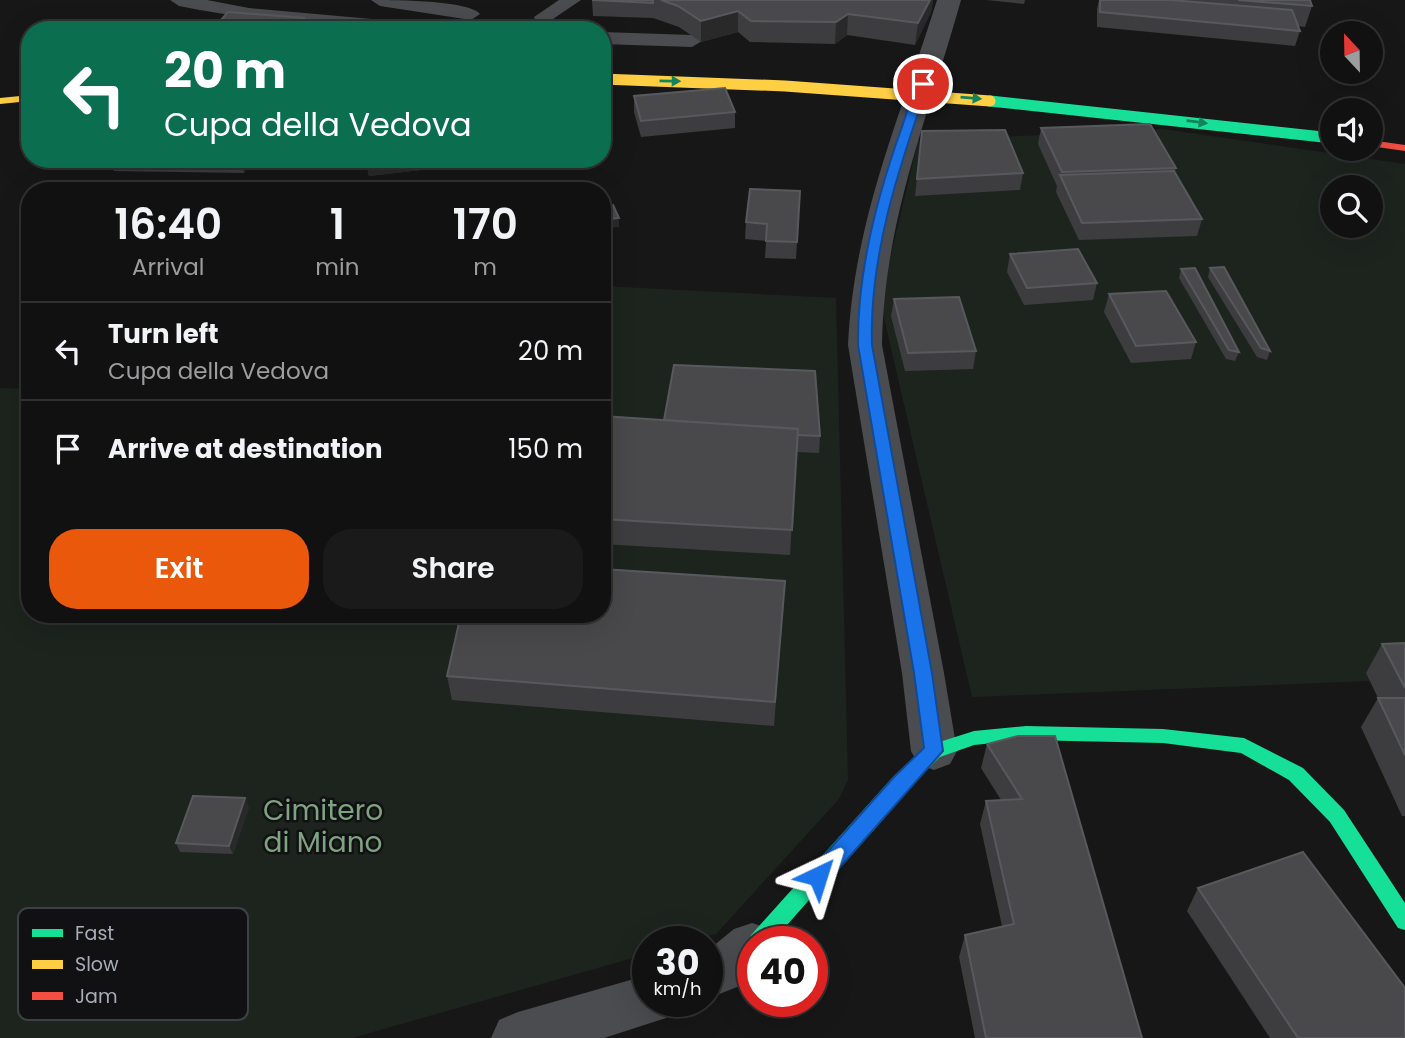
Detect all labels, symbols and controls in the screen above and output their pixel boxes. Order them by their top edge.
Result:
north arrow [1320,21,1382,84]
map controls [1320,21,1383,238]
text: 20 m [164,37,286,105]
icon: left [49,49,140,140]
pin [893,54,953,114]
icon: arrive [904,65,942,103]
one-way arrow [659,75,681,86]
one-way arrow [960,93,982,104]
button: sound [1320,98,1383,161]
text: Cupa della Vedova [164,102,472,147]
one-way arrow [1186,117,1208,128]
button: search [1320,175,1383,238]
text: 16:40 [114,195,222,254]
text: 1 [330,195,345,254]
text: 170 [452,195,518,254]
text: Arrival [132,251,204,283]
text: min [315,251,359,283]
text: m [473,251,497,283]
text: Turn left [108,316,219,352]
icon: left [49,332,87,370]
text: 20 m [518,333,583,369]
text: Cupa della Vedova [108,355,329,387]
icon: arrive [49,430,87,468]
text: Arrive at destination [108,431,383,467]
text: 150 m [508,431,583,467]
button: Exit [49,529,309,609]
button: Share [323,529,583,609]
park label: Cimitero di Miano [263,791,383,862]
position arrow [781,839,855,913]
legend [18,908,248,1020]
text: Fast [75,920,114,947]
speed limit sign: 40 [737,926,828,1017]
text: 30 [656,938,700,987]
text: Slow [75,951,119,978]
text: km/h [654,976,701,1001]
text: Jam [75,983,117,1010]

